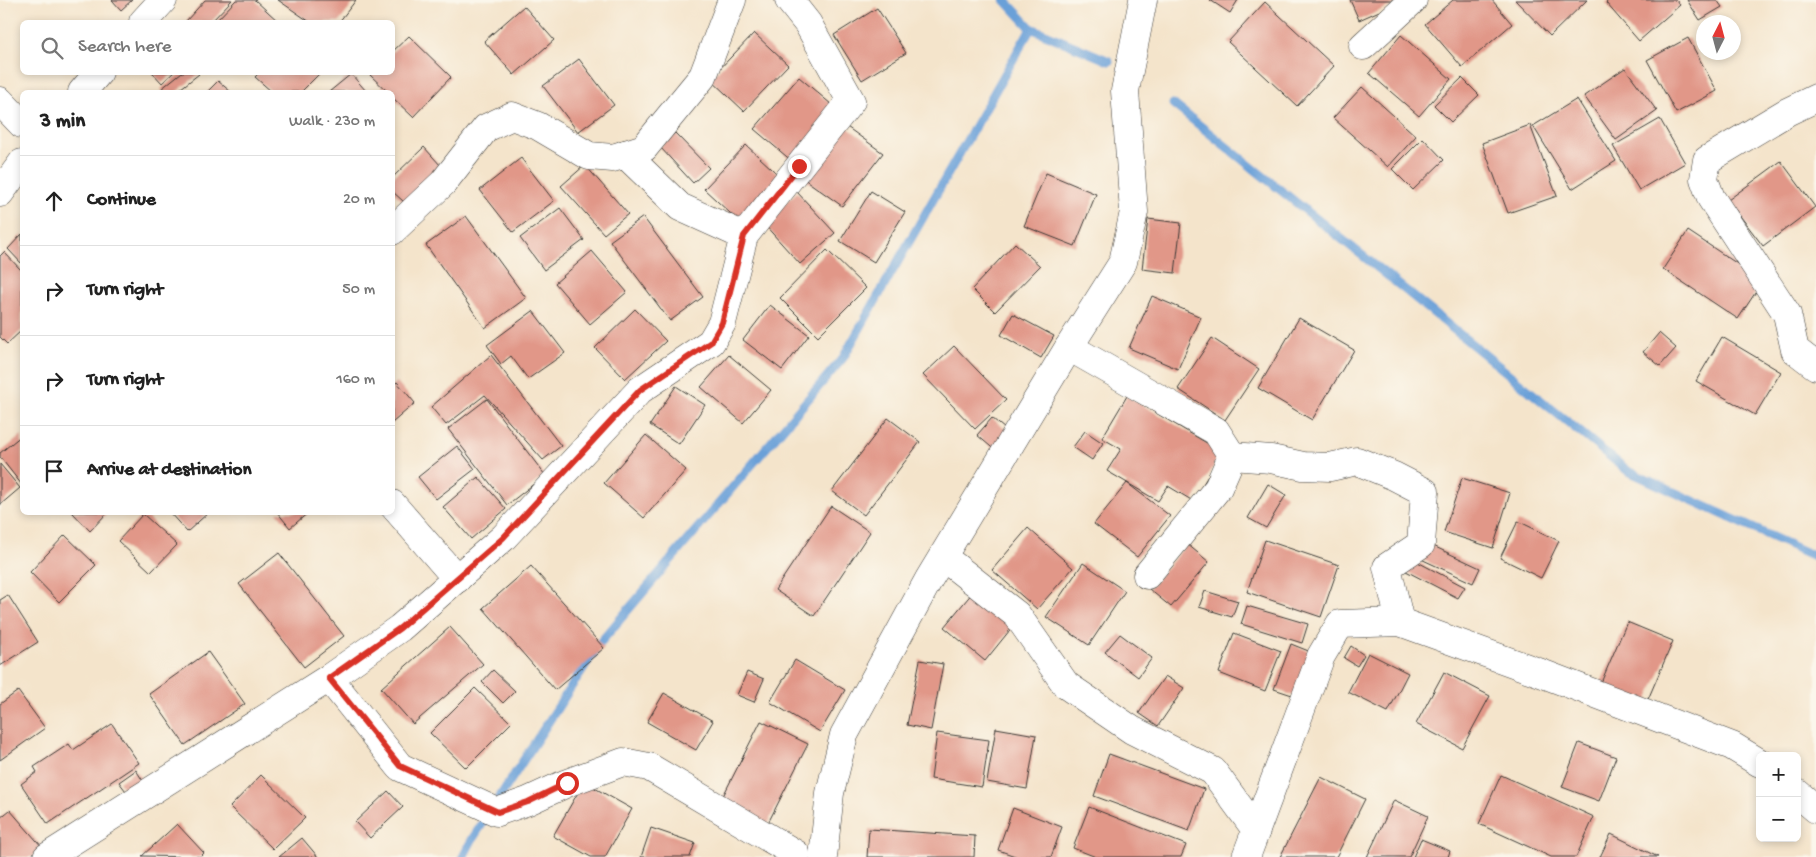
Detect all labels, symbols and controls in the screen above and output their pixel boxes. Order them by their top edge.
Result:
north arrow [1696,15,1741,60]
search box [20,20,395,75]
icon: search [38,34,66,62]
text: Search here [78,36,172,59]
text: 3 min [40,110,85,135]
text: Walk · 230 m [289,113,375,132]
route end [788,155,811,178]
icon: ahead [40,187,68,215]
text: Continue [87,189,156,212]
text: 20 m [343,191,375,210]
icon: right [40,277,68,305]
text: Turn right [87,279,163,302]
text: 50 m [342,281,375,300]
icon: right [40,367,68,395]
text: Turn right [87,369,163,392]
text: 160 m [336,371,375,390]
icon: arrive [40,457,68,485]
text: Arrive at destination [87,459,251,482]
map controls [1756,752,1801,842]
button: + [1756,752,1801,797]
route start [556,772,579,795]
button: − [1756,797,1801,842]

